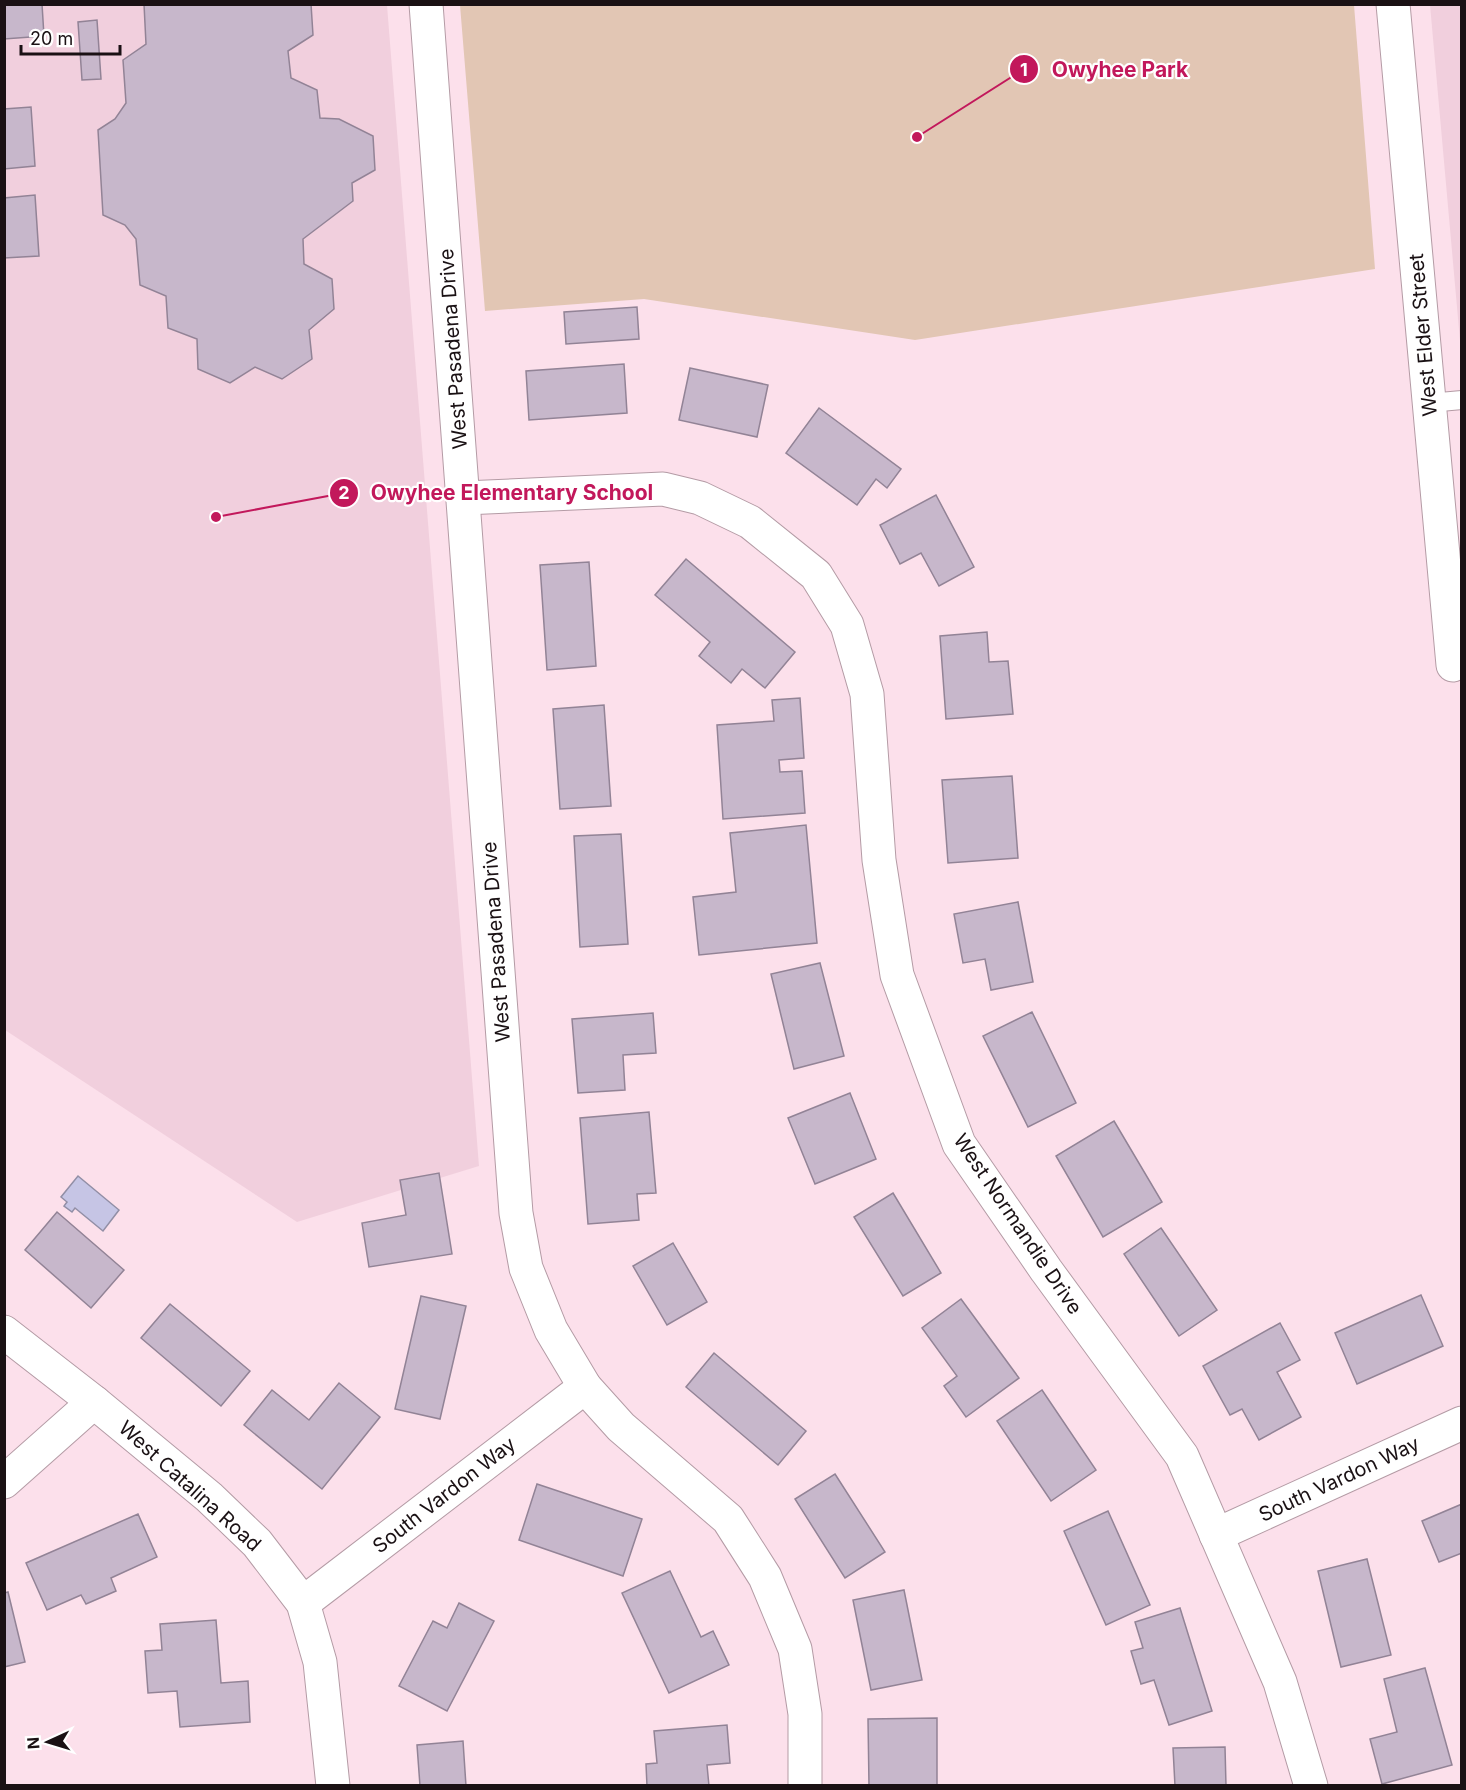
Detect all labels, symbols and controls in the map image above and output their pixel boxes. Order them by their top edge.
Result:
scale bar [21,18,120,56]
text: 20 m [30,28,73,49]
callout: Owyhee Park [1009,50,1200,89]
text: Owyhee Park [1052,57,1189,82]
text: 1 [1020,59,1028,80]
street label: West Pasadena Drive [434,248,472,450]
street label: West Elder Street [1404,252,1442,417]
callout: Owyhee Elementary School [329,473,666,512]
text: Owyhee Elementary School [371,480,653,505]
text: 2 [338,482,350,503]
street label: West Pasadena Drive [477,841,515,1043]
street label: West Normandie Drive [949,1129,1087,1319]
street label: West Catalina Road [114,1416,266,1556]
street label: South Vardon Way [1255,1431,1423,1527]
street label: South Vardon Way [368,1432,520,1558]
north arrow [18,1712,78,1772]
text: N [23,1736,43,1750]

